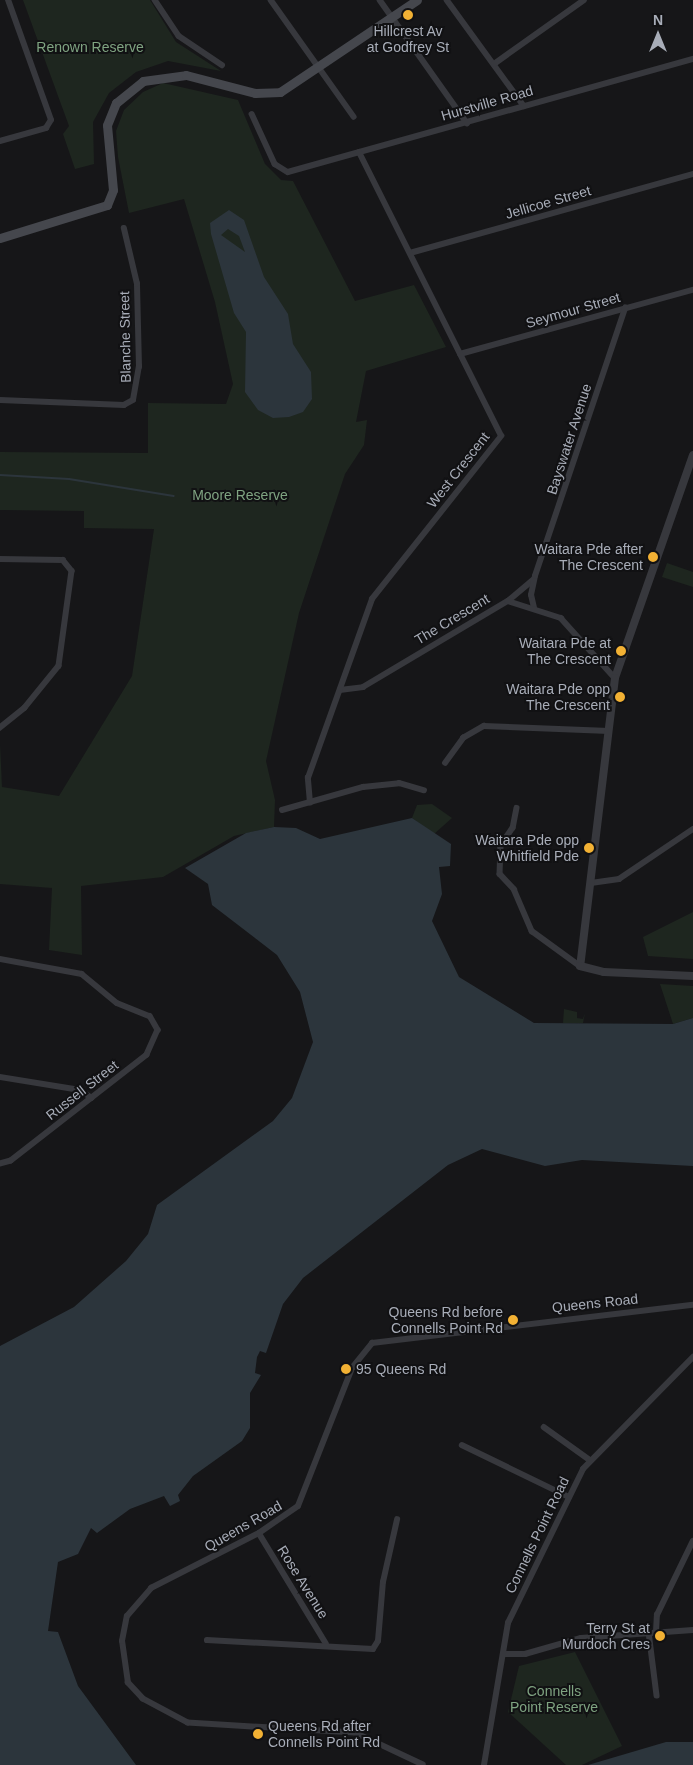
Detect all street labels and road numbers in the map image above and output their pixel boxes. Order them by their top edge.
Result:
street label: Hurstville Road [439,82,535,124]
street label: Jellicoe Street [503,182,593,222]
street label: Seymour Street [524,289,622,331]
street label: Blanche Street [116,291,134,383]
street label: Bayswater Avenue [543,381,595,497]
street label: West Crescent [423,429,493,511]
street label: The Crescent [412,590,492,648]
street label: Russell Street [42,1057,122,1123]
street label: Queens Road [551,1290,639,1316]
street label: Connells Point Road [501,1474,573,1596]
street label: Queens Road [201,1497,285,1555]
street label: Rose Avenue [274,1542,332,1622]

